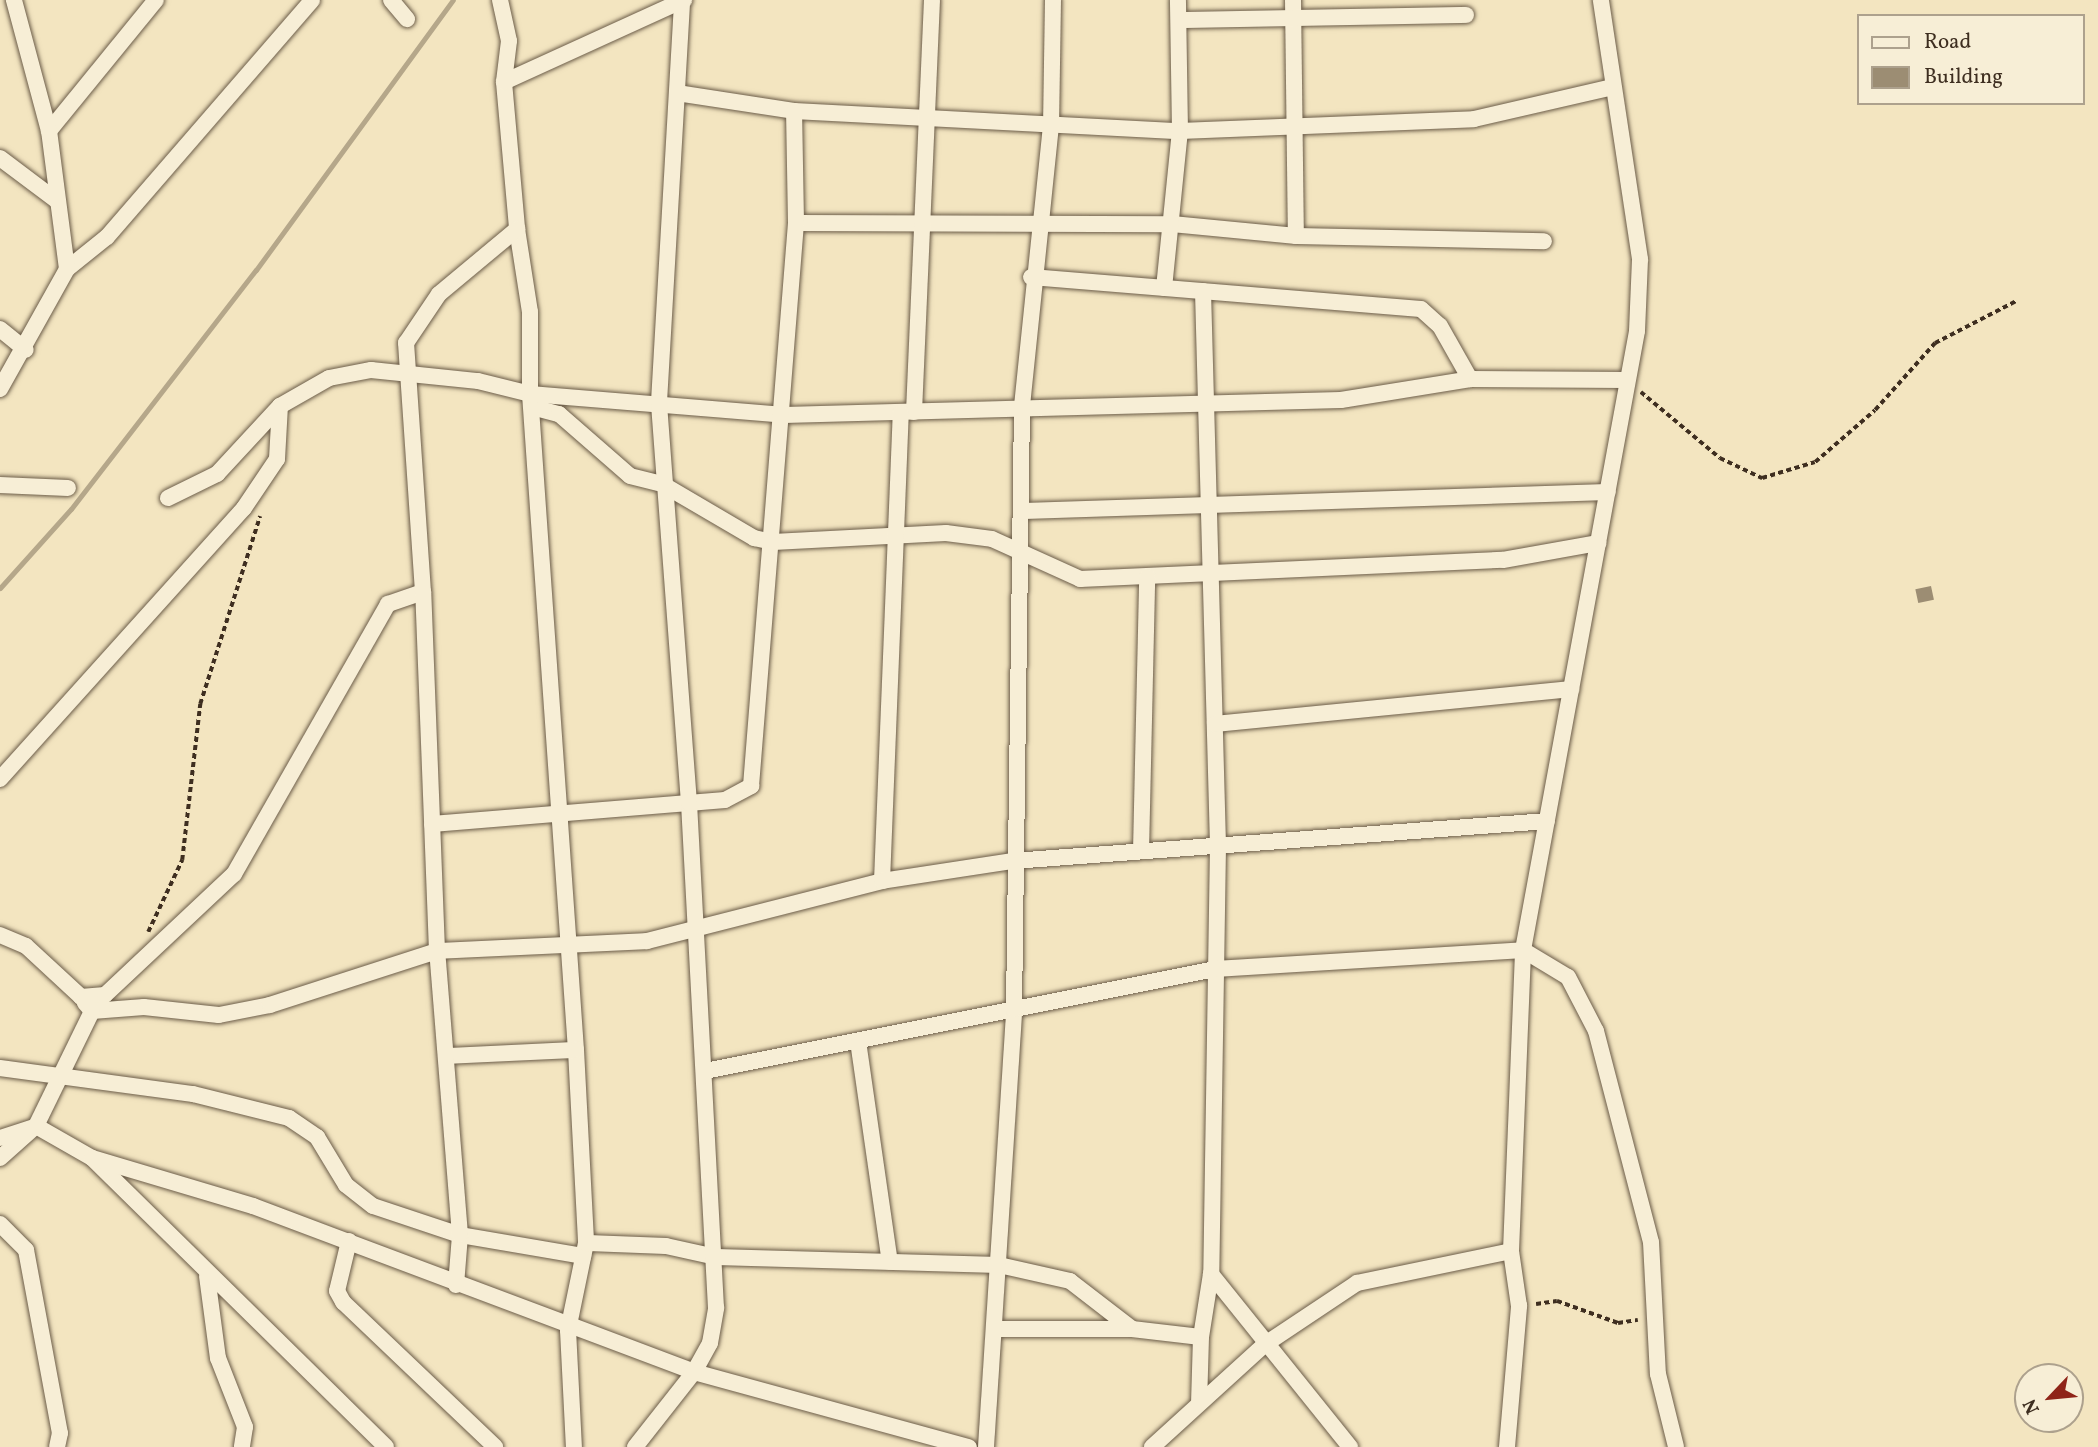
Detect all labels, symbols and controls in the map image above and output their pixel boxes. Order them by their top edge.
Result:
legend [1856,14,2084,105]
text: Road [1924,28,1971,57]
text: Building [1924,63,2003,92]
north arrow [2014,1363,2084,1433]
text: N [2017,1394,2047,1418]

